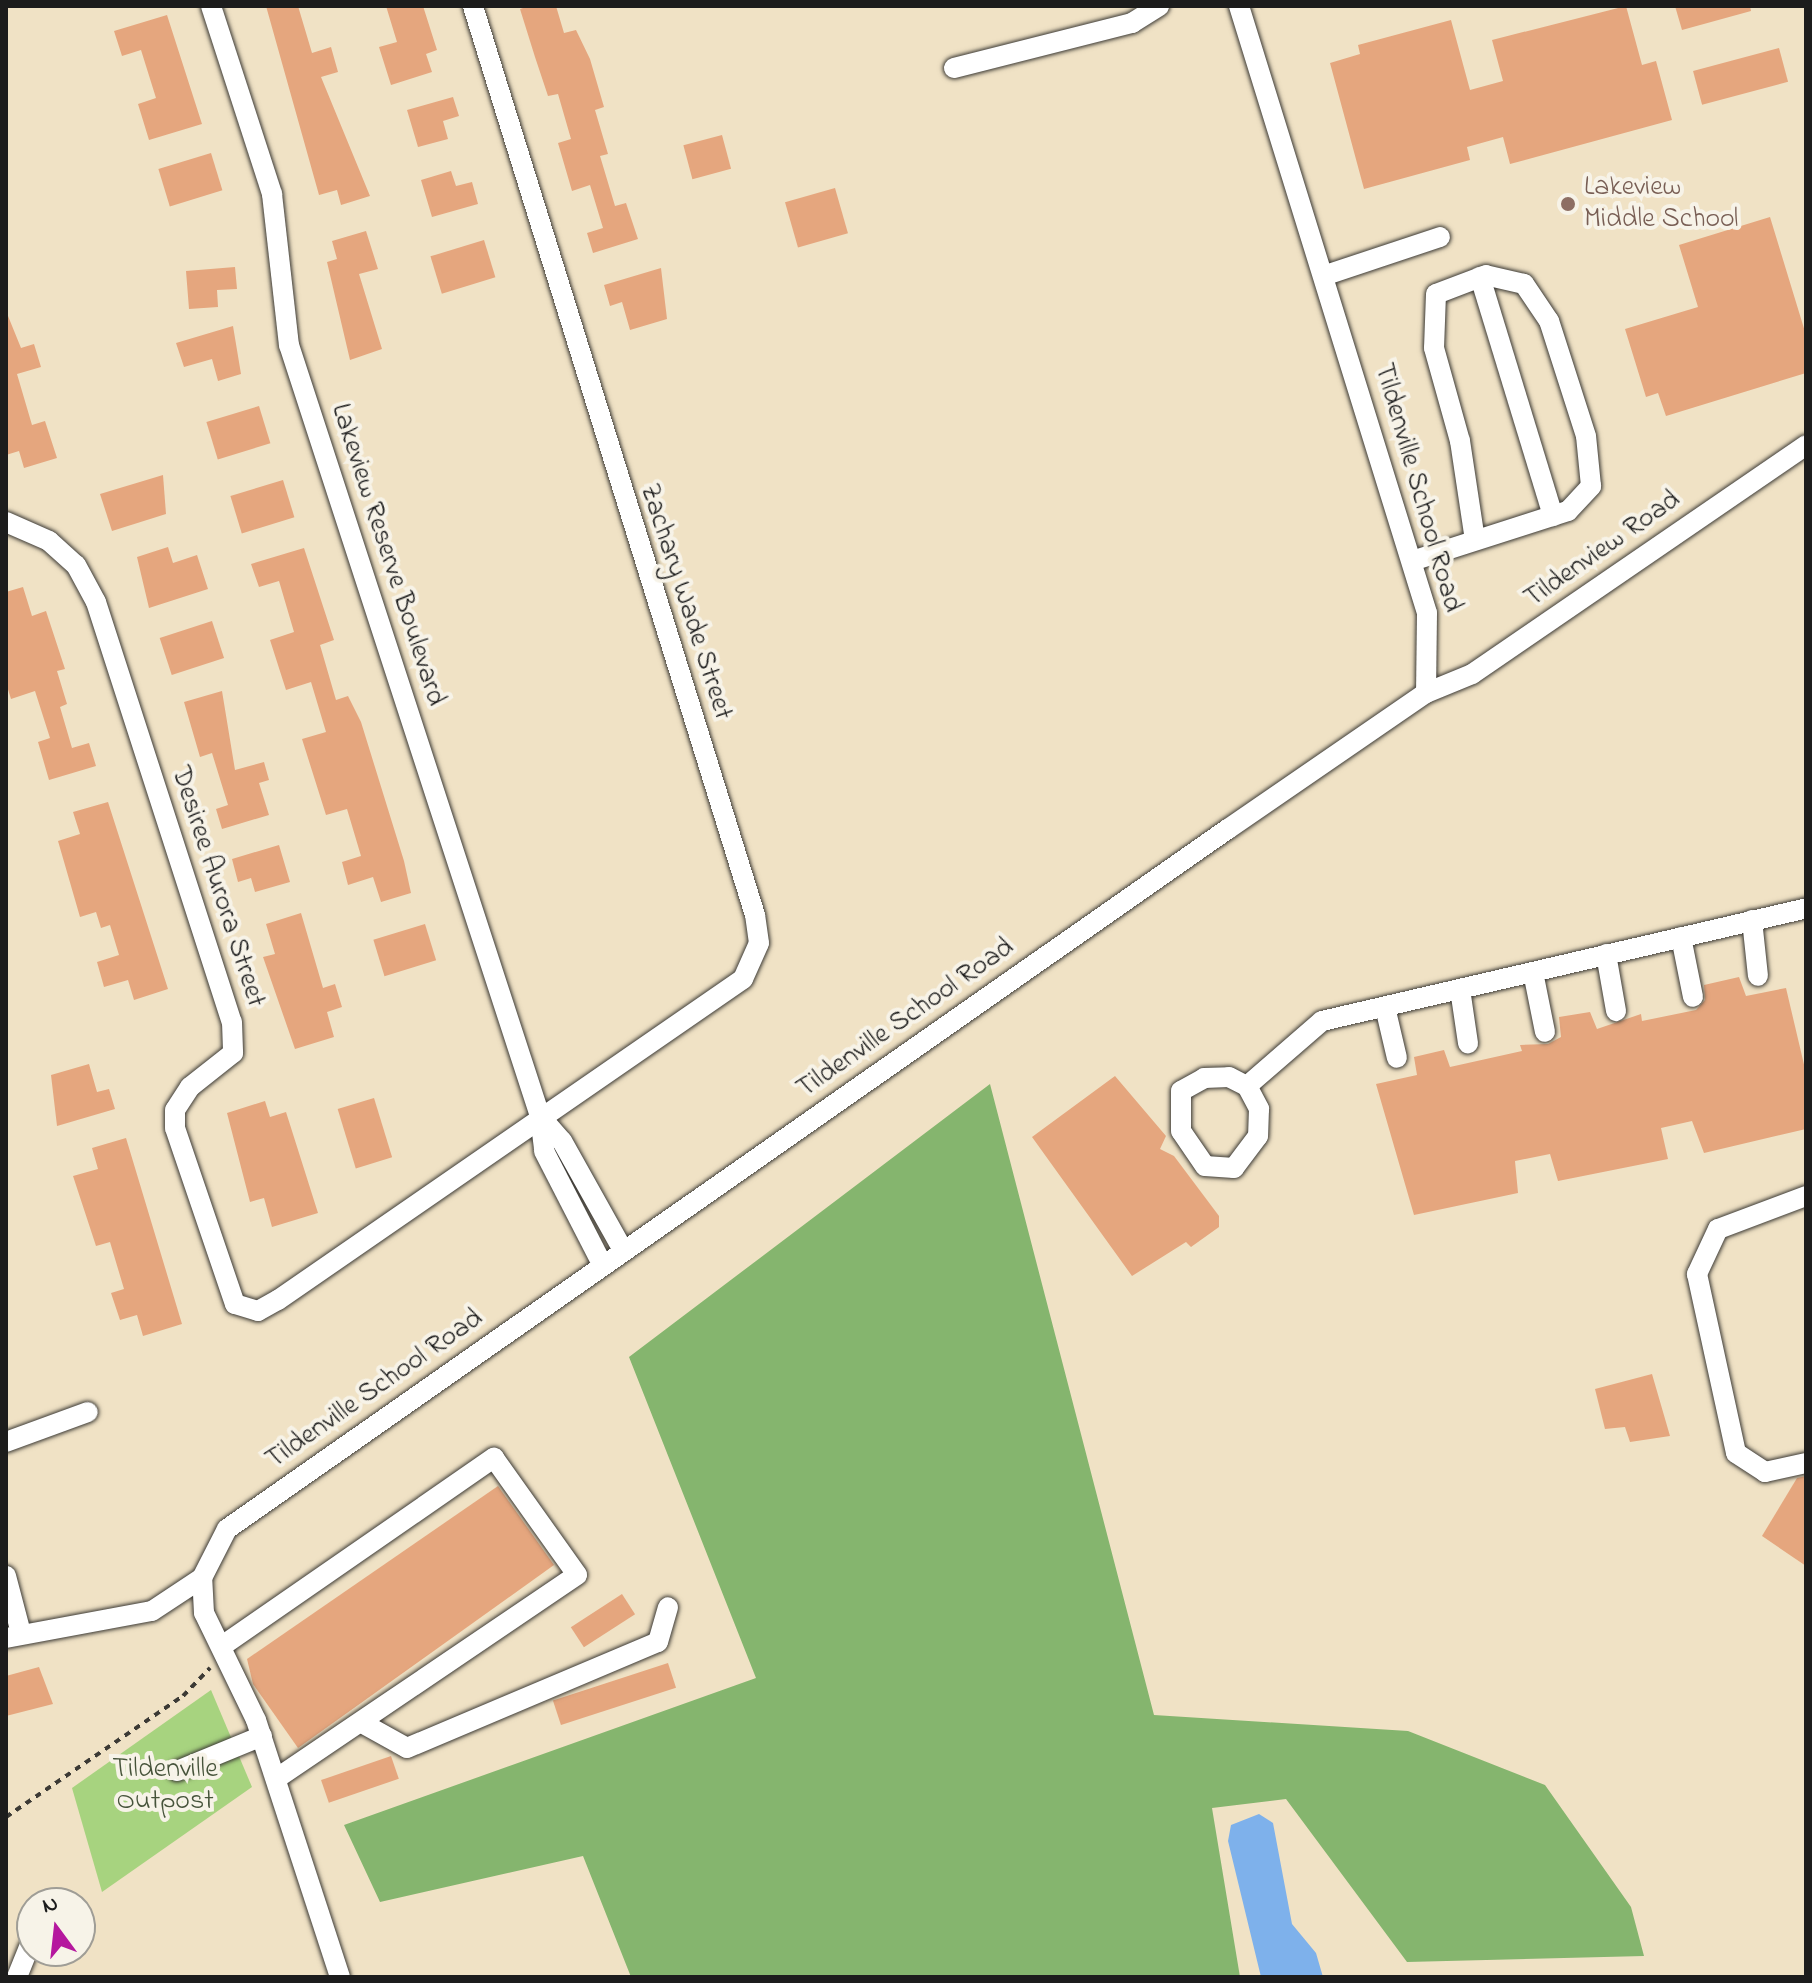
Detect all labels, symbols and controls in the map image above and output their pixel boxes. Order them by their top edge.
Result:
place label: Lakeview Middle School [1584,171,1738,237]
marker: Lakeview Middle School [1559,195,1577,213]
street label: Tildenville School Road [1365,360,1469,616]
street label: Lakeview Reserve Boulevard [322,400,452,710]
street label: Zachary Wade Street [631,480,739,724]
street label: Tildenview Road [1519,484,1687,616]
street label: Desiree Aurora Street [162,762,272,1012]
street label: Tildenville School Road [791,931,1021,1107]
street label: Tildenville School Road [260,1302,490,1478]
park label: Tildenville Outpost [112,1753,218,1819]
north arrow [16,1887,96,1967]
text: N [39,1888,62,1923]

